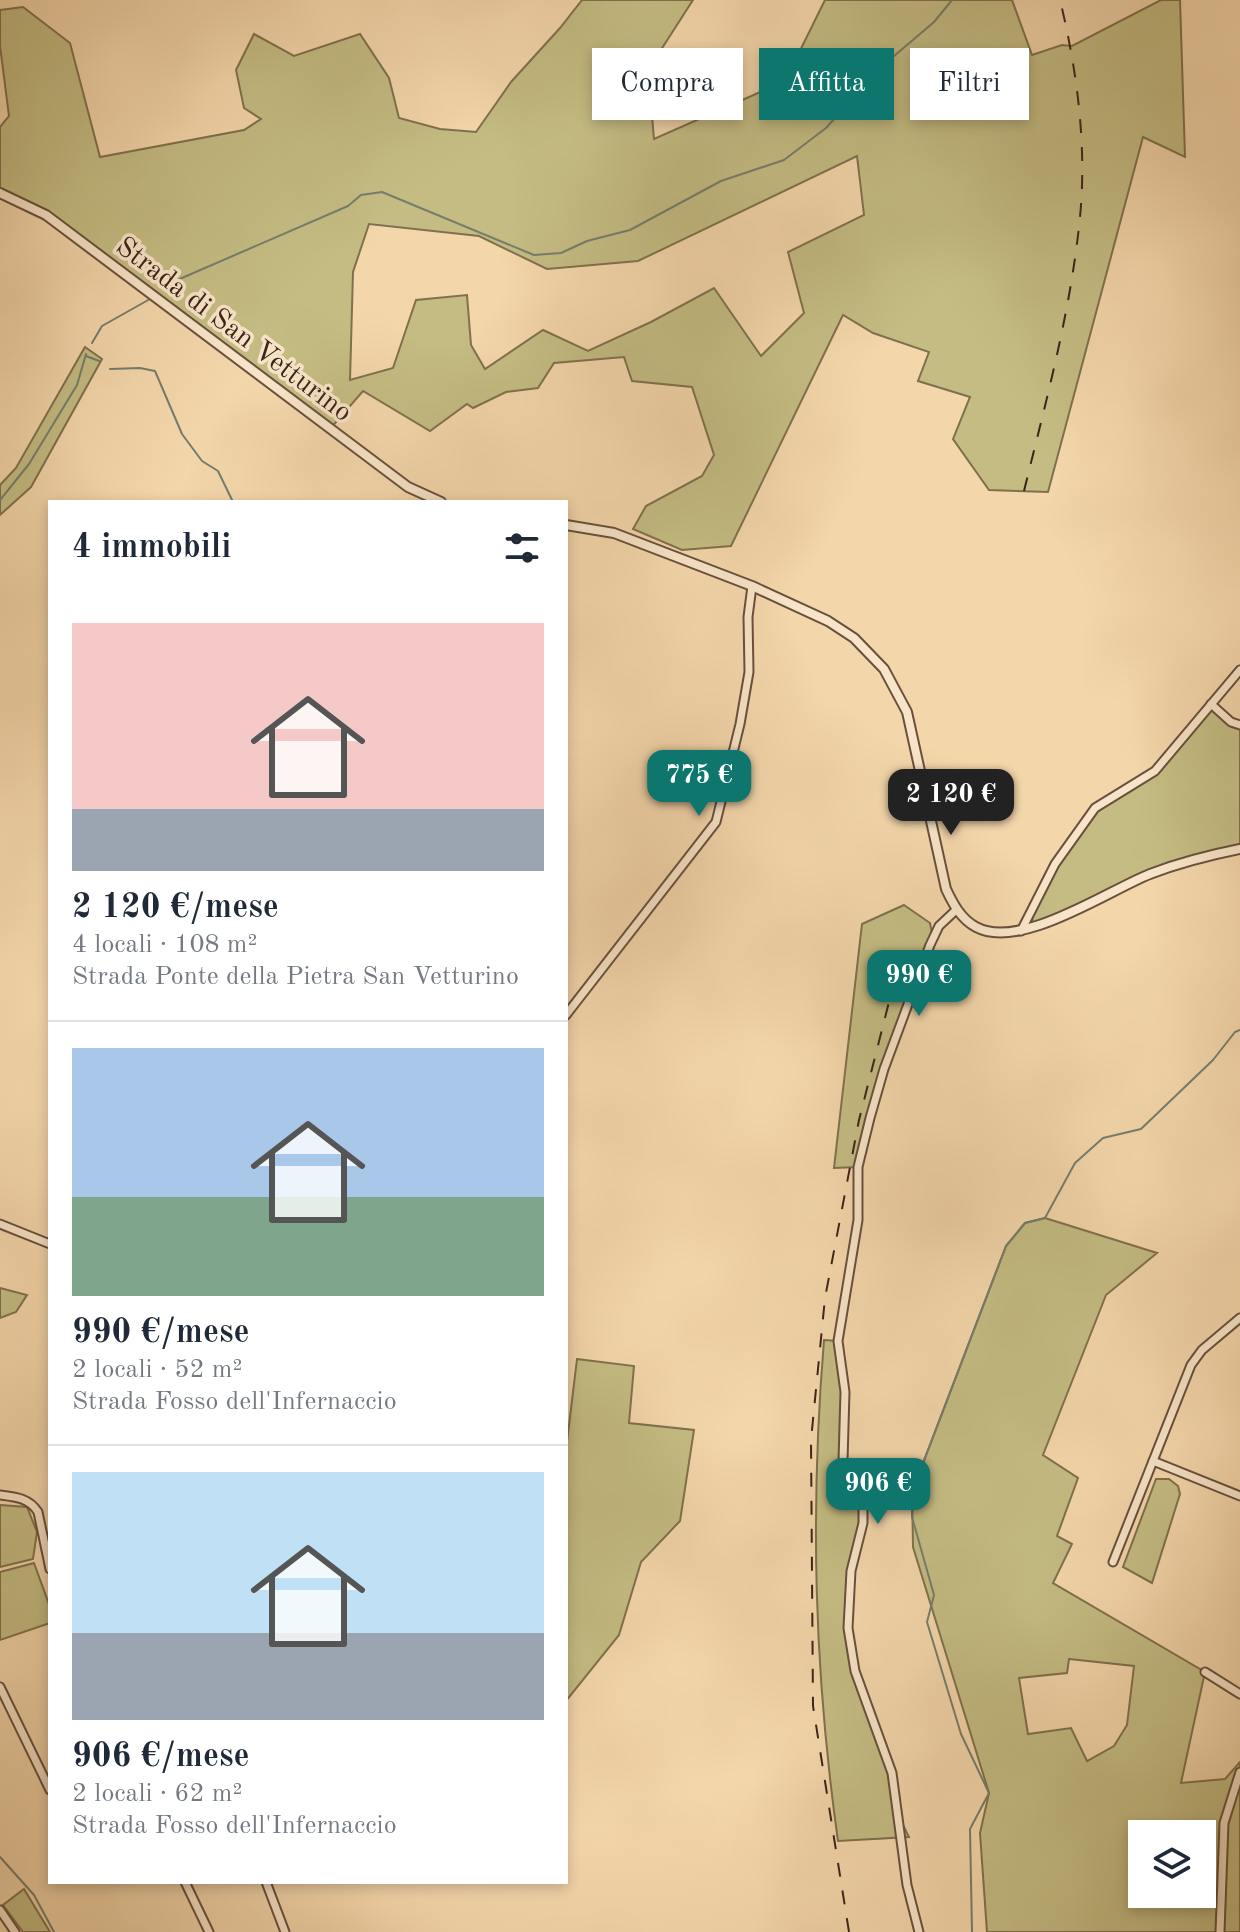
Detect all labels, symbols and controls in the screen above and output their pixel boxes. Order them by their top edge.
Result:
chip: Compra [592,48,743,120]
chip: Affitta [759,48,894,120]
chip: Filtri [910,48,1029,120]
street label: Strada di San Vetturino [110,233,356,428]
icon: filters [500,526,544,570]
text: 4 immobili [72,531,231,565]
icon: home [236,675,380,819]
pin: 775 € [643,750,755,818]
text: 775 € [665,763,733,789]
pin: 2 120 € [877,769,1025,837]
text: 2 120 € [906,782,996,808]
text: 2 120 €/mese [72,891,279,925]
text: 4 locali · 108 m² [72,932,257,958]
pin: 990 € [863,950,975,1018]
text: 990 € [885,963,953,989]
text: Strada Ponte della Pietra San Vetturino [72,964,519,990]
icon: home [236,1100,380,1244]
text: 990 €/mese [72,1316,250,1350]
text: 2 locali · 52 m² [72,1357,242,1383]
text: Strada Fosso dell'Infernaccio [72,1389,397,1415]
pin: 906 € [822,1458,934,1526]
text: 906 € [844,1471,912,1497]
icon: home [236,1524,380,1668]
text: 906 €/mese [72,1740,250,1774]
text: 2 locali · 62 m² [72,1781,242,1807]
text: Strada Fosso dell'Infernaccio [72,1813,397,1839]
map controls [1128,1820,1216,1908]
button: layers [1128,1820,1216,1908]

